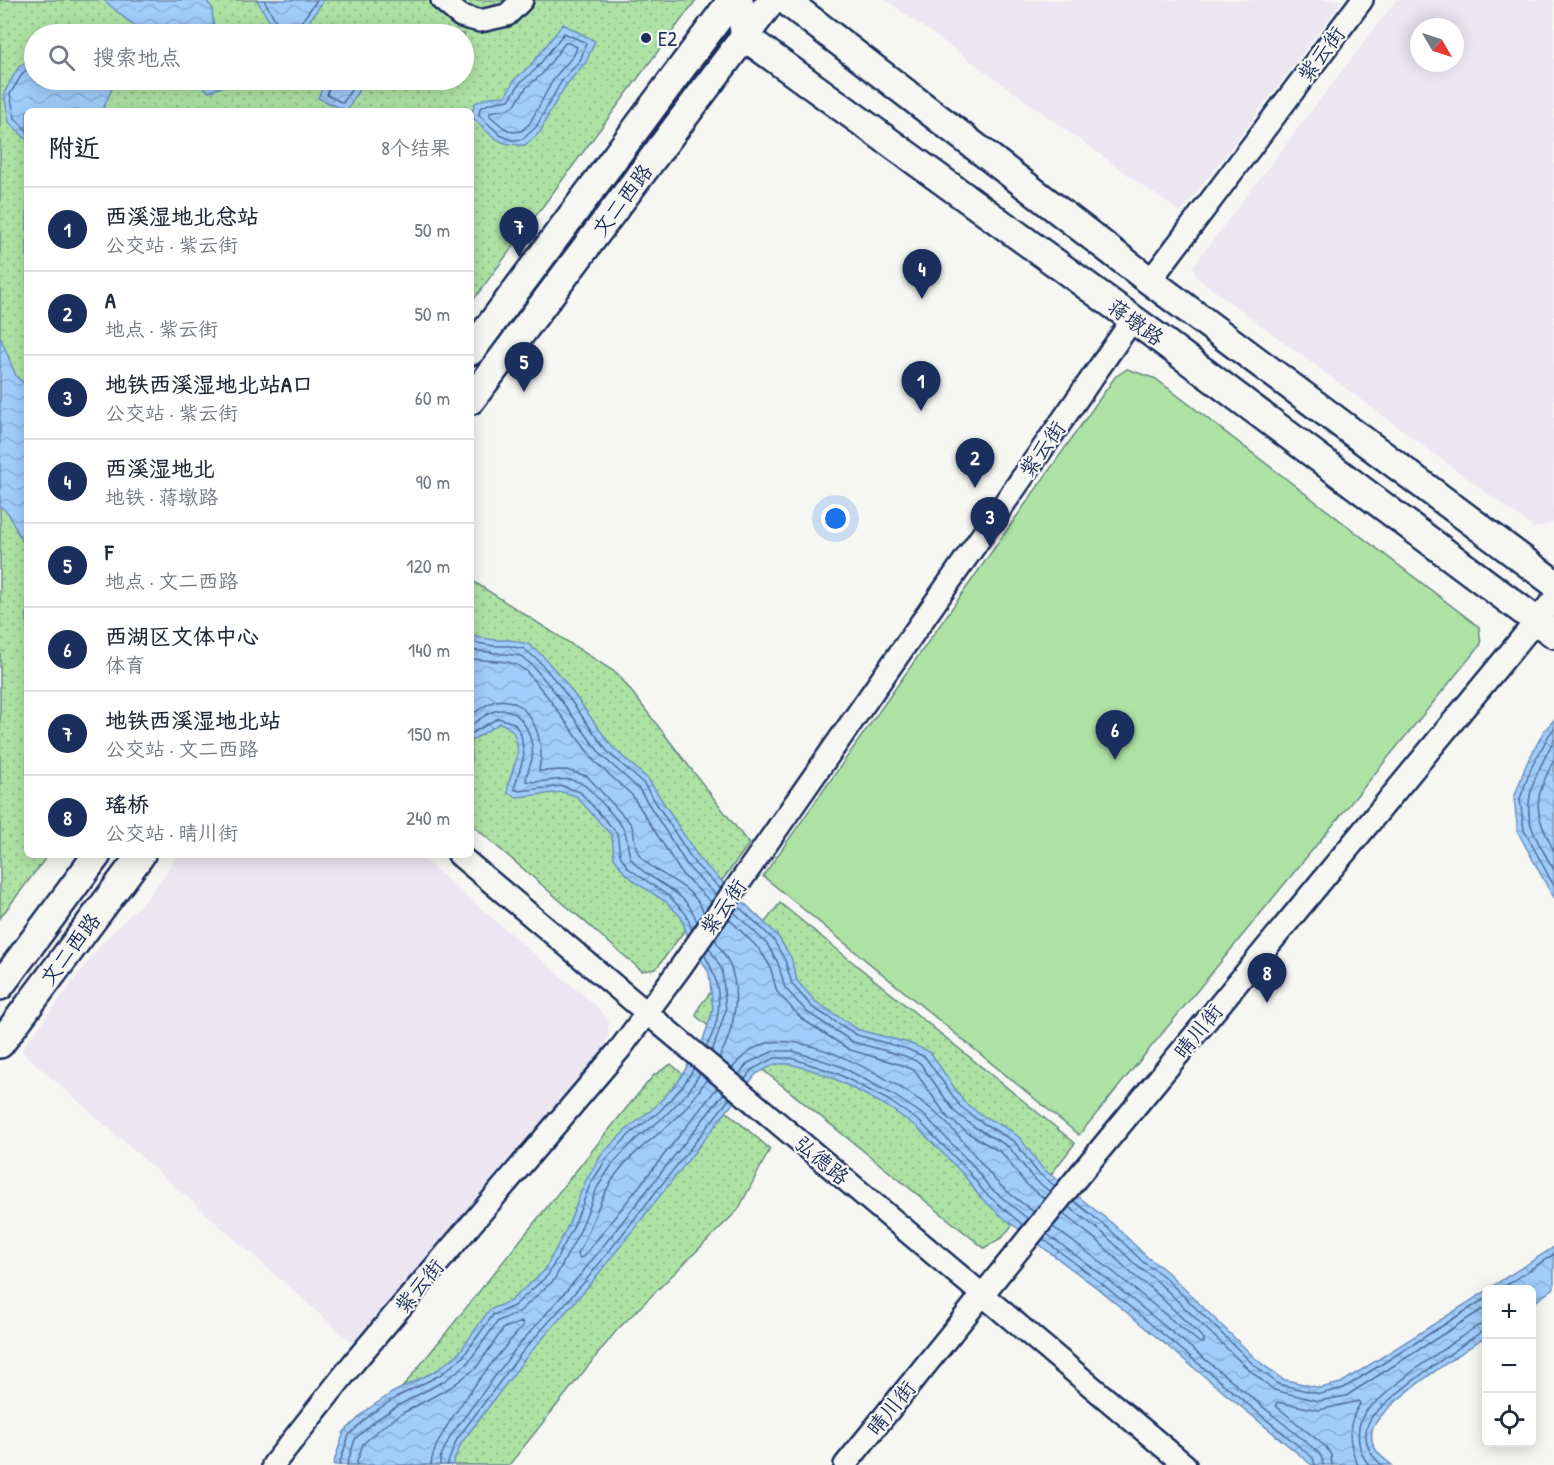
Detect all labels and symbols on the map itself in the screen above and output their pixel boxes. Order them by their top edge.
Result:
north arrow [1410,18,1464,72]
street label: 紫云街 [1290,20,1352,88]
place label: E2 [658,24,677,53]
marker: E2 [639,31,653,45]
street label: 文二西路 [585,158,659,242]
pin: 7 [500,208,538,257]
pin: 4 [902,250,942,299]
street label: 蒋墩路 [1102,292,1170,352]
pin: 5 [504,342,544,392]
pin: 1 [902,362,940,411]
street label: 紫云街 [1012,415,1072,483]
pin: 2 [956,438,994,488]
pin: 3 [970,498,1010,547]
your location [821,504,850,533]
pin: 6 [1096,710,1134,760]
street label: 紫云街 [693,873,753,941]
street label: 文二西路 [33,907,107,991]
pin: 8 [1248,954,1286,1003]
street label: 晴川街 [1167,997,1229,1065]
street label: 弘德路 [789,1129,855,1191]
street label: 紫云街 [388,1253,450,1319]
street label: 晴川街 [860,1374,922,1442]

